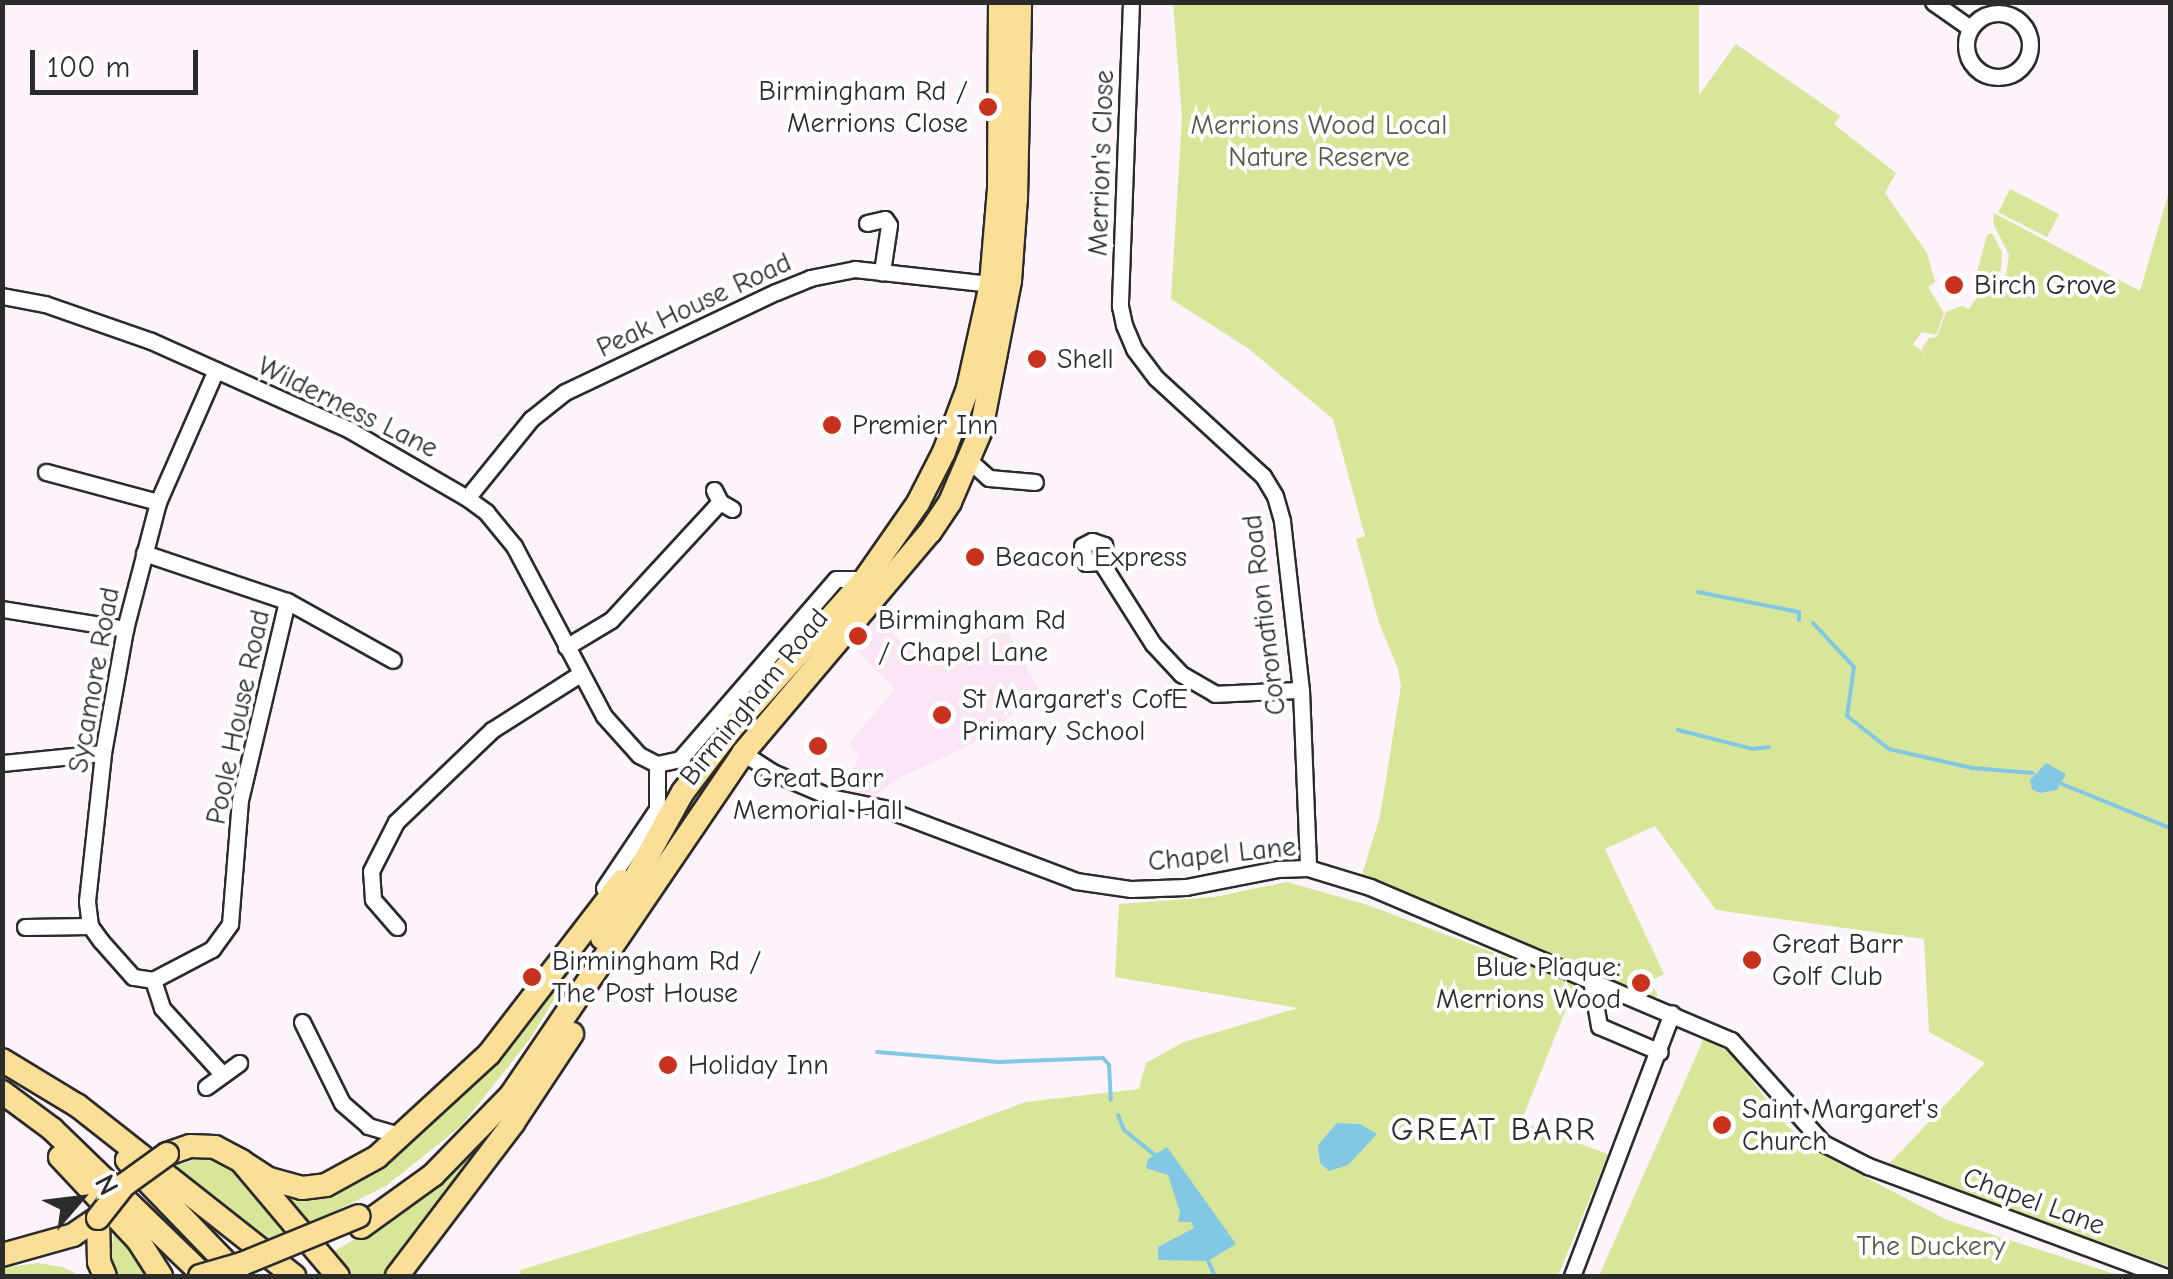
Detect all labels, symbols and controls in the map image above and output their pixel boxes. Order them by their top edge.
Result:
scale bar [35,30,202,92]
text: 100 m [47,50,130,85]
street label: Merrion's Close [1081,69,1121,257]
place label: Birmingham Rd / Merrions Close [759,74,968,140]
marker: Birmingham Rd / Merrions Close [977,96,999,118]
park label: Merrions Wood Local Nature Reserve [1191,108,1447,174]
street label: Peak House Road [591,245,797,365]
place label: Birch Grove [1974,268,2116,302]
marker: Birch Grove [1943,274,1965,296]
place label: Shell [1057,342,1114,376]
marker: Shell [1026,348,1048,370]
street label: Wilderness Lane [252,349,444,465]
place label: Premier Inn [852,408,998,442]
marker: Premier Inn [821,414,843,436]
street label: Coronation Road [1235,513,1293,717]
place label: Beacon Express [995,540,1187,574]
marker: Beacon Express [964,546,986,568]
street label: Sycamore Road [61,585,127,775]
street label: Birmingham Road [673,602,835,792]
place label: Birmingham Rd / Chapel Lane [878,603,1066,669]
street label: Poole House Road [199,607,277,827]
marker: Birmingham Rd / Chapel Lane [847,625,869,647]
place label: St Margaret's CofE Primary School [962,682,1188,748]
marker: St Margaret's CofE Primary School [931,704,953,726]
marker: Great Barr Memorial Hall [807,735,829,757]
place label: Great Barr Memorial Hall [733,761,903,827]
street label: Chapel Lane [1146,830,1298,878]
place label: Great Barr Golf Club [1772,927,1903,993]
place label: Birmingham Rd / The Post House [552,944,761,1010]
marker: Great Barr Golf Club [1741,949,1763,971]
place label: Blue Plaque: Merrions Wood [1436,950,1621,1016]
marker: Birmingham Rd / The Post House [521,966,543,988]
marker: Blue Plaque: Merrions Wood [1630,972,1652,994]
place label: Holiday Inn [688,1048,829,1082]
marker: Holiday Inn [657,1054,679,1076]
place label: Saint Margaret's Church [1742,1092,1938,1158]
district label: GREAT BARR [1391,1111,1597,1149]
marker: Saint Margaret's Church [1711,1114,1733,1136]
north arrow [30,1149,130,1249]
street label: Chapel Lane [1958,1160,2110,1242]
text: N [88,1169,125,1200]
park label: The Duckery [1856,1229,2006,1263]

